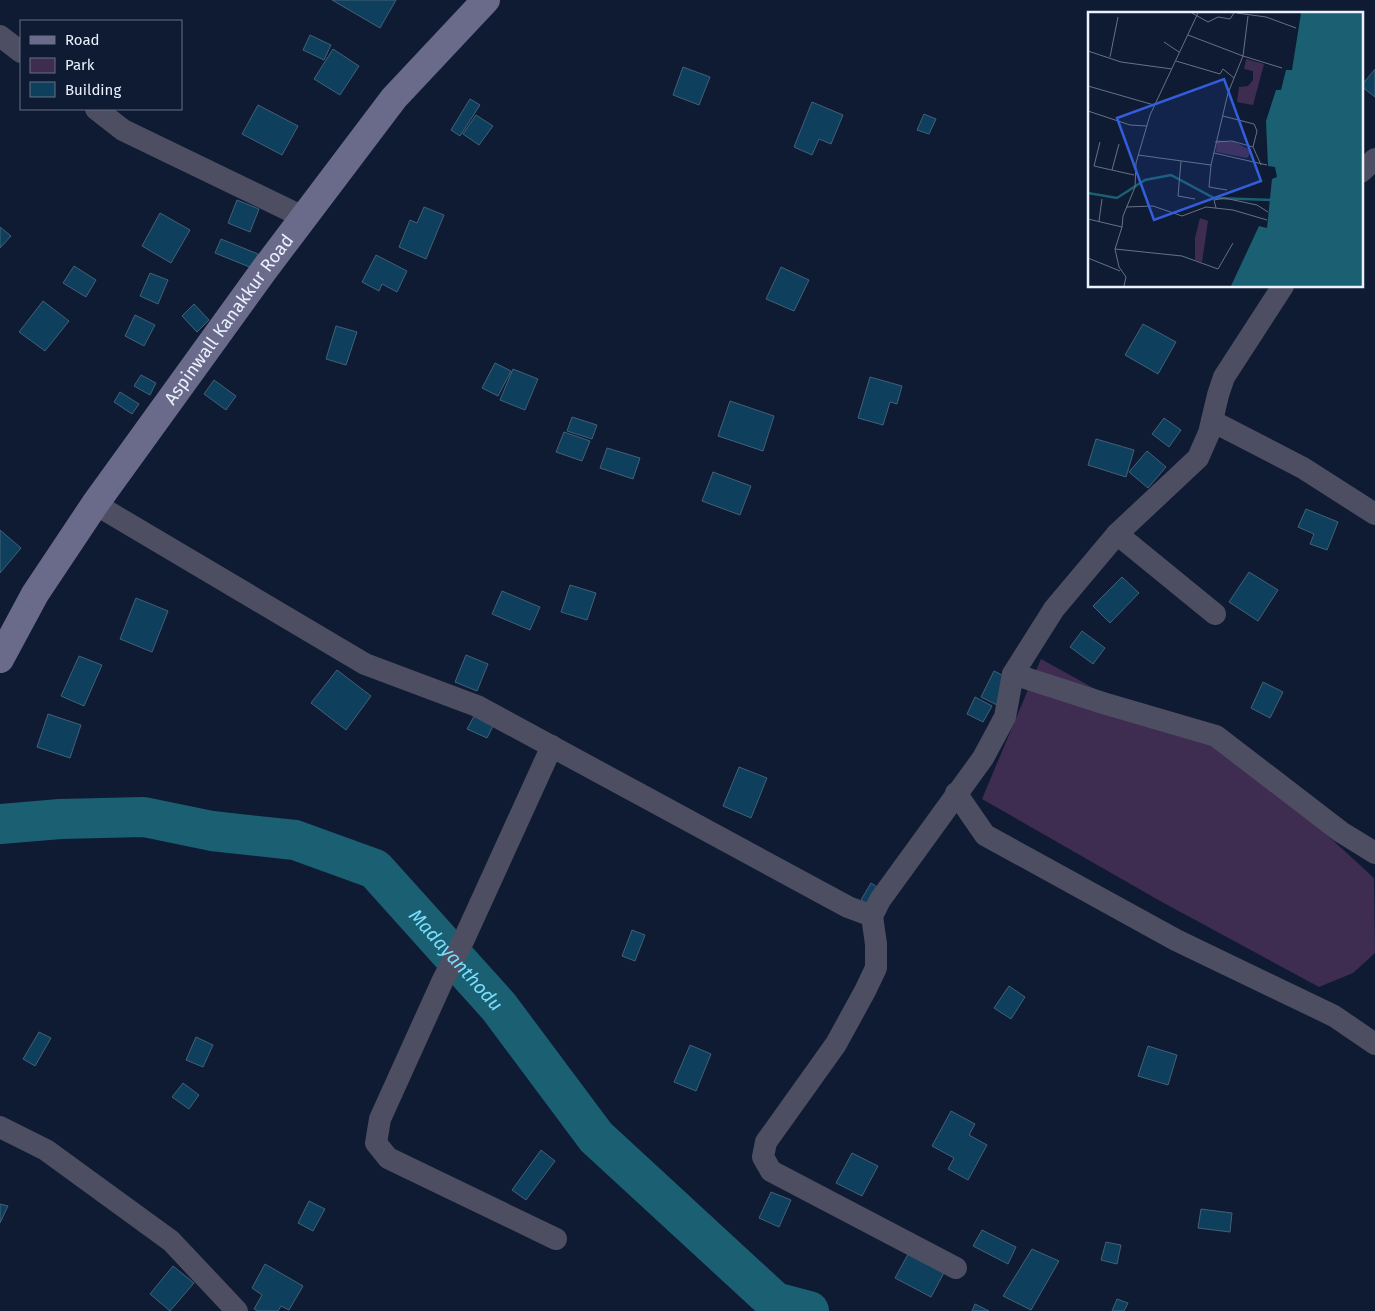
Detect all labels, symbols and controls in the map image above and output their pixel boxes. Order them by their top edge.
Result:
inset map [1088,12,1362,288]
legend [20,20,182,110]
text: Road [65,31,100,49]
text: Park [65,56,95,74]
text: Building [65,81,121,99]
street label: Aspinwall Kanakkur Road [159,230,298,409]
water label: Madayanthodu [405,904,508,1015]

